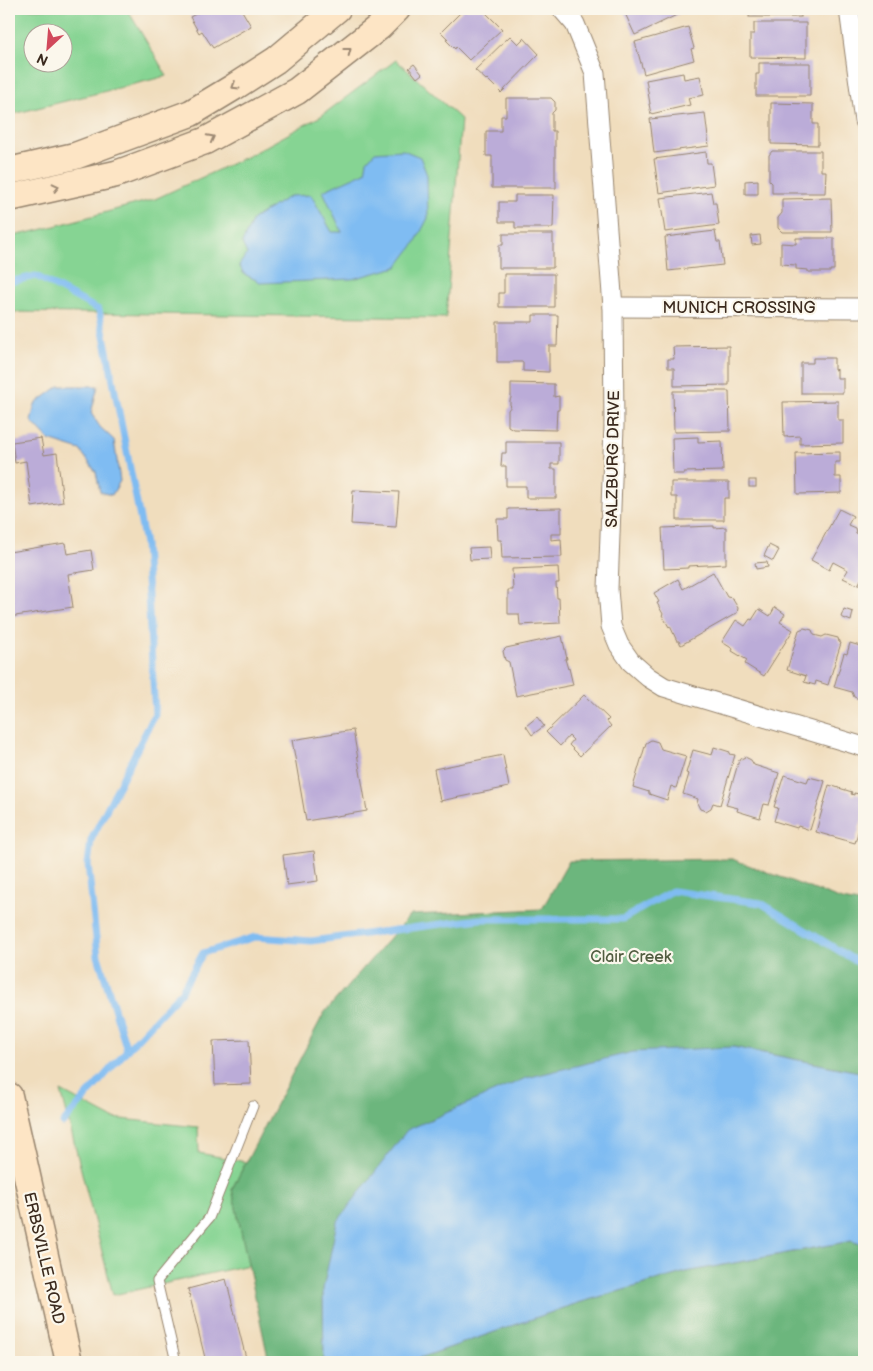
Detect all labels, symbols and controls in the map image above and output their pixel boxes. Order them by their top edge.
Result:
north arrow [22,22,72,72]
text: N [34,49,51,69]
one-way arrow [342,49,351,57]
one-way arrow [232,80,241,90]
one-way arrow [205,134,214,144]
one-way arrow [52,182,61,193]
street label: MUNICH CROSSING [662,299,816,318]
street label: SALZBURG DRIVE [603,390,624,528]
park label: Clair Creek [590,948,672,967]
street label: ERBSVILLE ROAD [19,1190,68,1326]

